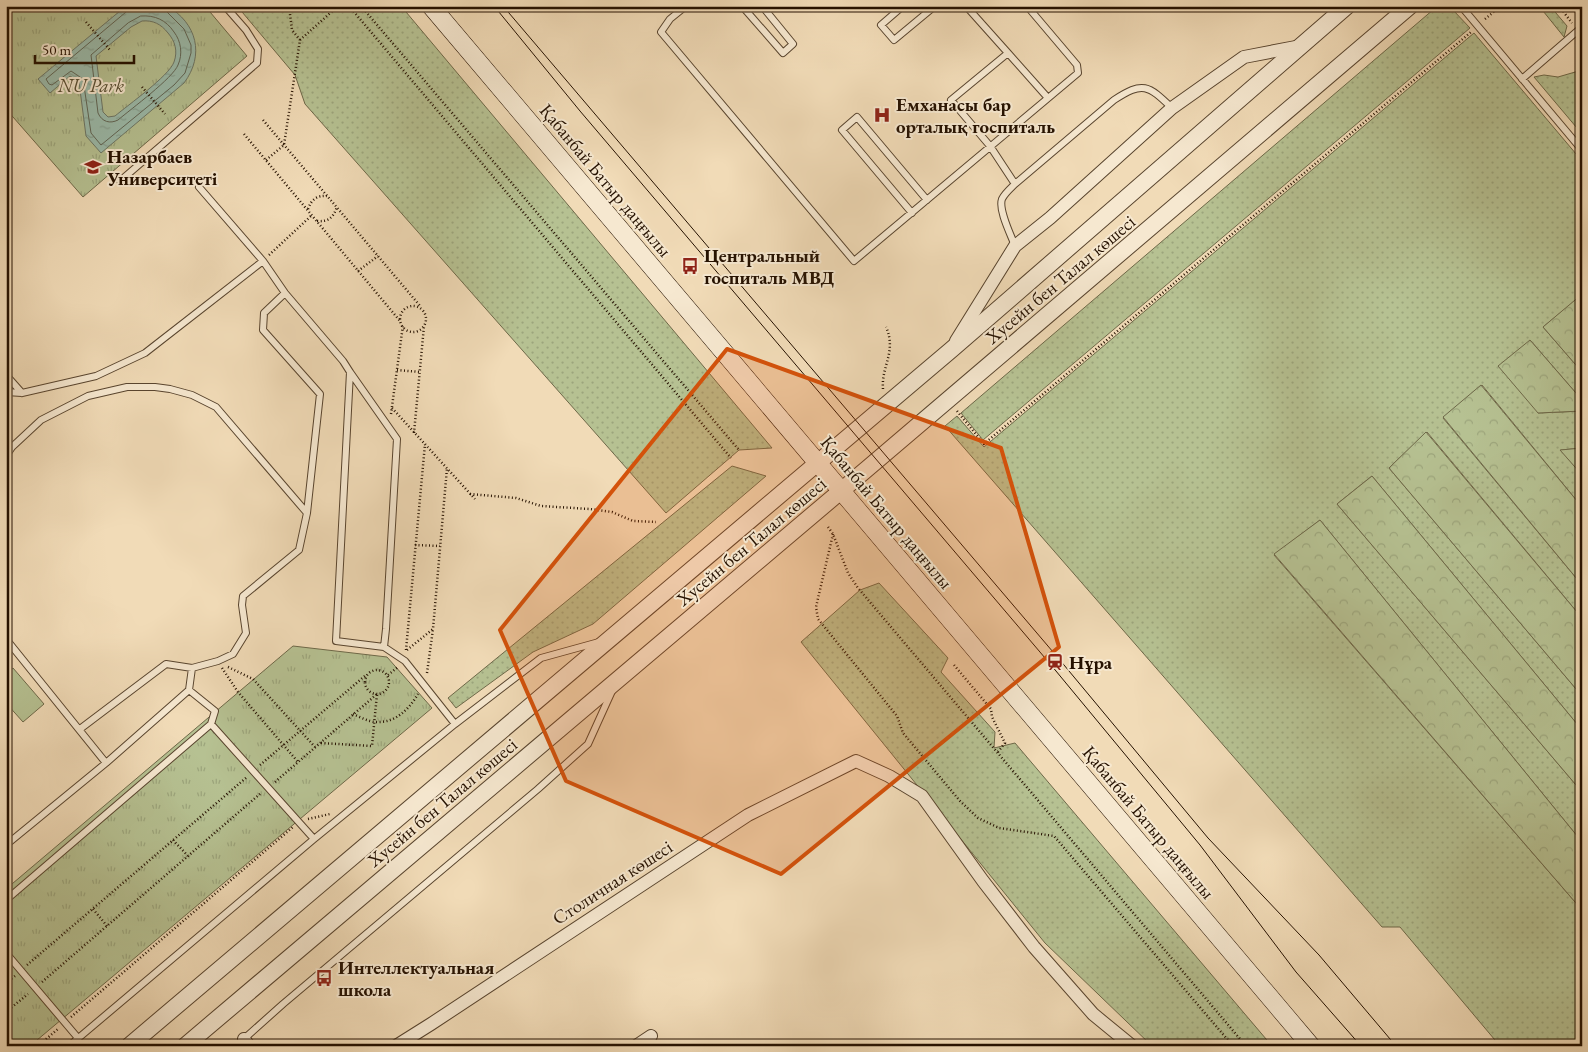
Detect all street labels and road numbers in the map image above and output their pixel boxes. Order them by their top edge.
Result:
street label: Қабанбай Батыр даңғылы [534,98,677,263]
street label: Хусейн бен Талал көшесі [979,209,1141,350]
street label: Қабанбай Батыр даңғылы [815,430,958,595]
street label: Хусейн бен Талал көшесі [670,471,832,612]
street label: Хусейн бен Талал көшесі [361,732,523,873]
street label: Қабанбай Батыр даңғылы [1077,740,1220,905]
street label: Столичная көшесі [547,834,677,931]

